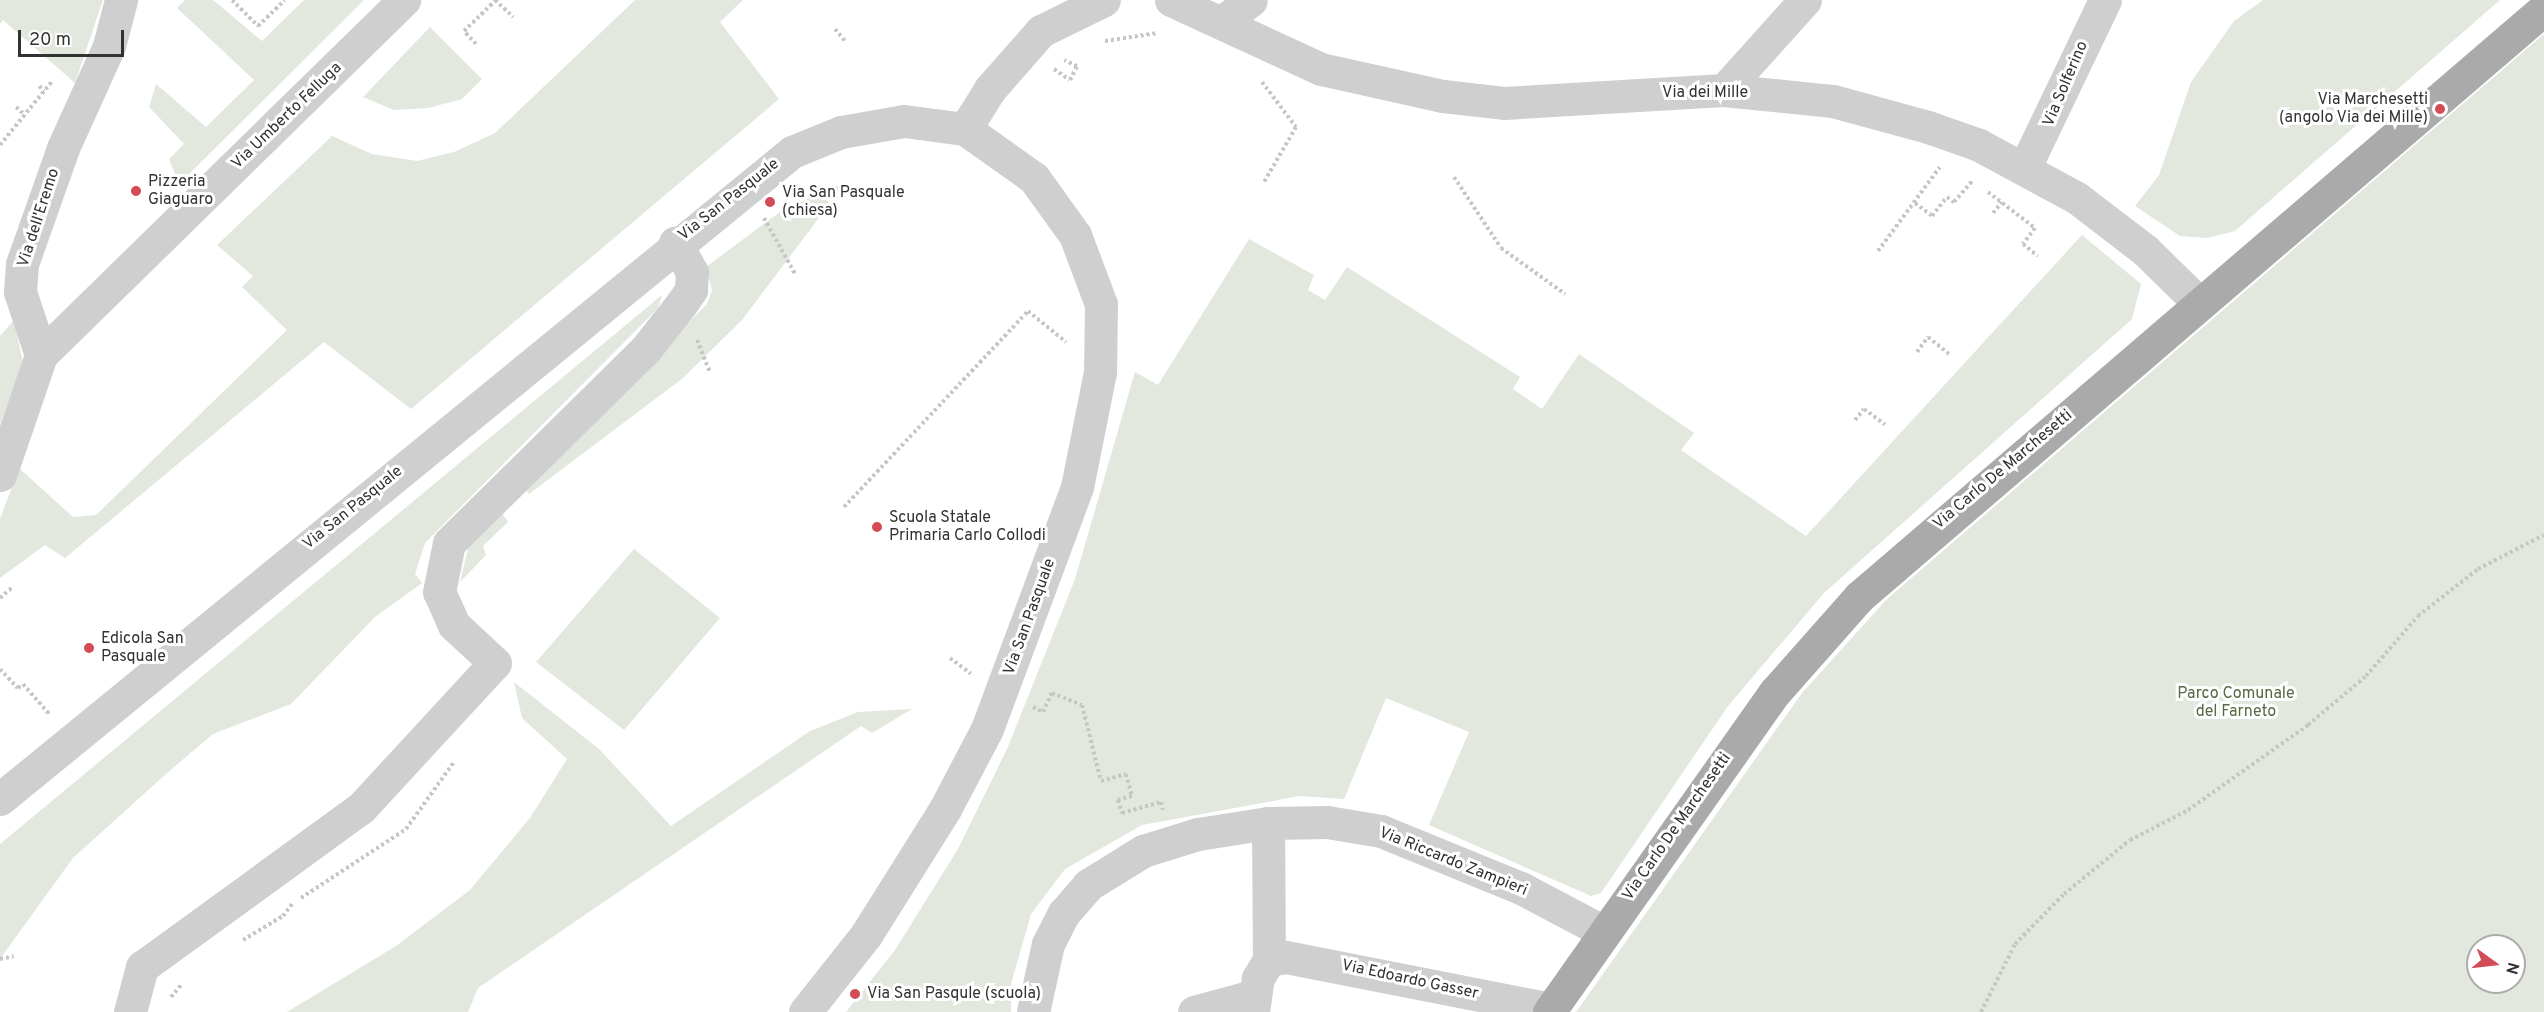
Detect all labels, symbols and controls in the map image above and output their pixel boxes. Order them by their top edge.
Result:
scale bar [21,18,128,56]
text: 20 m [29,29,71,52]
street label: Via Solferino [2039,38,2093,130]
street label: Via Umberto Felluga [228,59,346,173]
street label: Via dei Mille [1662,83,1748,103]
place label: Via Marchesetti (angolo Via dei Mille) [2278,90,2428,128]
marker: Via Marchesetti (angolo Via dei Mille) [2433,102,2447,116]
street label: Via San Pasquale [675,155,783,245]
street label: Via dell'Eremo [14,166,64,270]
place label: Pizzeria Giaguaro [148,172,213,210]
place label: Via San Pasquale (chiesa) [782,183,905,221]
marker: Pizzeria Giaguaro [129,184,143,198]
marker: Via San Pasquale (chiesa) [763,195,777,209]
street label: Via Carlo De Marchesetti [1930,406,2076,534]
street label: Via San Pasquale [299,462,407,554]
place label: Scuola Statale Primaria Carlo Collodi [889,508,1046,546]
marker: Scuola Statale Primaria Carlo Collodi [870,520,884,534]
street label: Via San Pasquale [1000,556,1060,678]
place label: Edicola San Pasquale [101,629,184,667]
marker: Edicola San Pasquale [82,641,96,655]
park label: Parco Comunale del Farneto [2177,684,2295,722]
street label: Via Carlo De Marchesetti [1619,750,1735,904]
street label: Via Riccardo Zampieri [1376,823,1530,901]
north arrow [2466,934,2526,994]
street label: Via Edoardo Gasser [1340,956,1480,1004]
text: N [2500,960,2523,976]
place label: Via San Pasqule (scuola) [867,984,1041,1004]
marker: Via San Pasqule (scuola) [848,987,862,1001]

